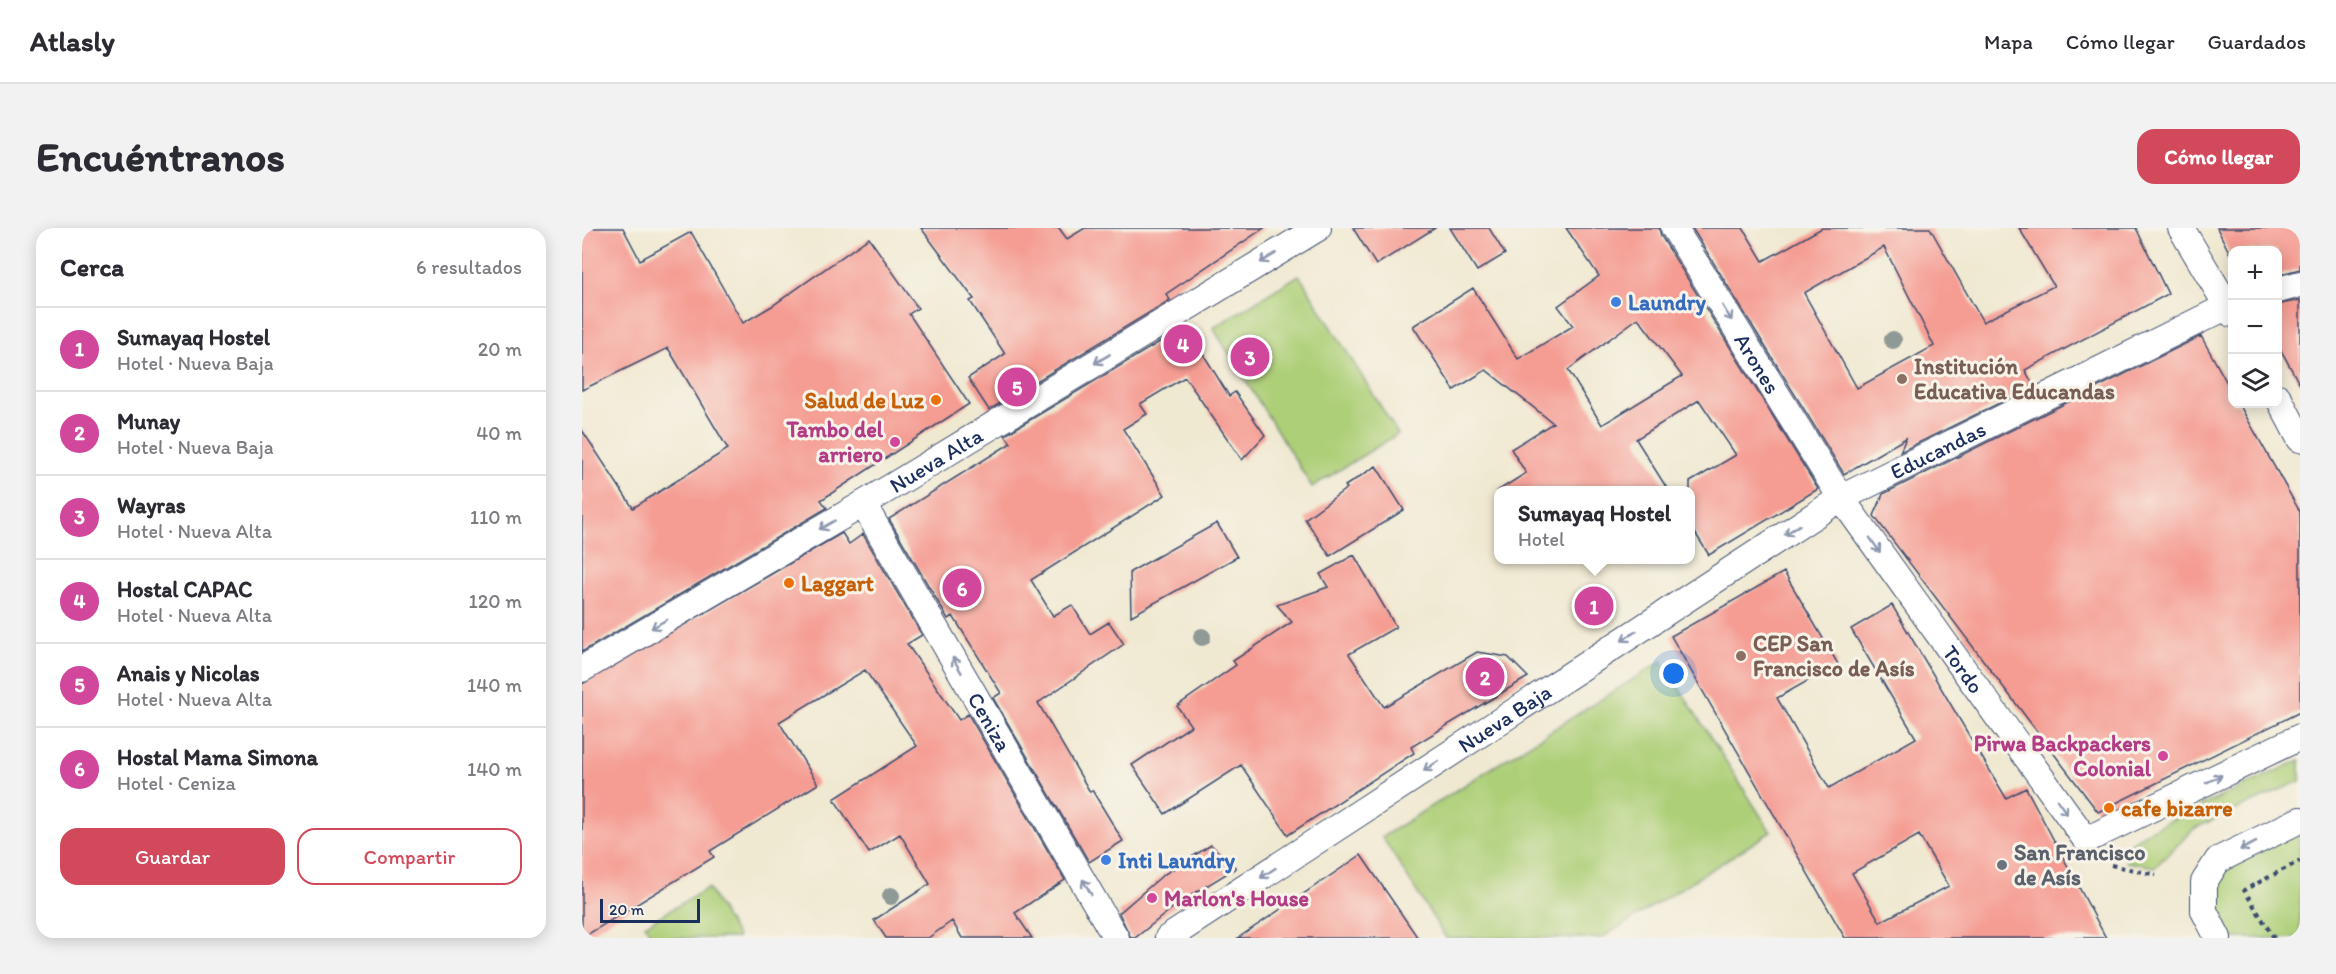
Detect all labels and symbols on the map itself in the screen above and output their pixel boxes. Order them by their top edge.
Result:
one-way arrow [1260,253,1277,265]
place label: Laundry [1628,289,1707,316]
marker: Laundry [1609,295,1623,309]
one-way arrow [1721,305,1734,322]
pin: 4 [1164,322,1202,366]
street label: Arones [1729,328,1787,398]
pin: 3 [1230,334,1270,380]
place label: Institución Educativa Educandas [1914,353,2115,405]
one-way arrow [1094,354,1111,366]
pin: 5 [998,364,1036,410]
marker: Institución Educativa Educandas [1895,372,1909,386]
place label: Salud de Luz [804,387,925,414]
marker: Salud de Luz [929,393,943,407]
street label: Educandas [1885,415,1990,485]
place label: Tambo del arriero [786,416,884,468]
street label: Nueva Alta [884,421,988,498]
marker: Tambo del arriero [888,435,902,449]
one-way arrow [819,520,836,532]
one-way arrow [1784,523,1801,536]
one-way arrow [1869,537,1881,553]
pin: 6 [942,566,982,610]
place label: Laggart [801,570,875,597]
marker: Laggart [782,576,796,590]
pin: 1 [1574,584,1614,628]
one-way arrow [651,618,668,630]
place label: CEP San Francisco de Asís [1753,630,1915,682]
one-way arrow [1621,631,1638,643]
street label: Tordo [1937,640,1990,699]
marker: CEP San Francisco de Asís [1734,649,1748,663]
pin: 2 [1466,654,1504,700]
one-way arrow [950,657,962,674]
your location [1659,659,1688,688]
street label: Nueva Baja [1453,678,1556,758]
street label: Ceniza [962,687,1018,757]
place label: Pirwa Backpackers Colonial [1974,730,2152,782]
marker: Pirwa Backpackers Colonial [2156,749,2170,763]
one-way arrow [1423,760,1440,772]
one-way arrow [2205,772,2223,784]
place label: cafe bizarre [2121,795,2233,822]
one-way arrow [2056,798,2068,814]
marker: cafe bizarre [2102,801,2116,815]
place label: San Francisco de Asís [2014,839,2145,891]
one-way arrow [2239,840,2257,852]
place label: Inti Laundry [1118,847,1236,874]
marker: Inti Laundry [1099,853,1113,867]
marker: San Francisco de Asís [1995,858,2009,872]
one-way arrow [1259,866,1276,879]
one-way arrow [1080,879,1092,896]
place label: Marlon's House [1164,885,1309,912]
marker: Marlon's House [1145,891,1159,905]
scale bar [600,896,700,924]

